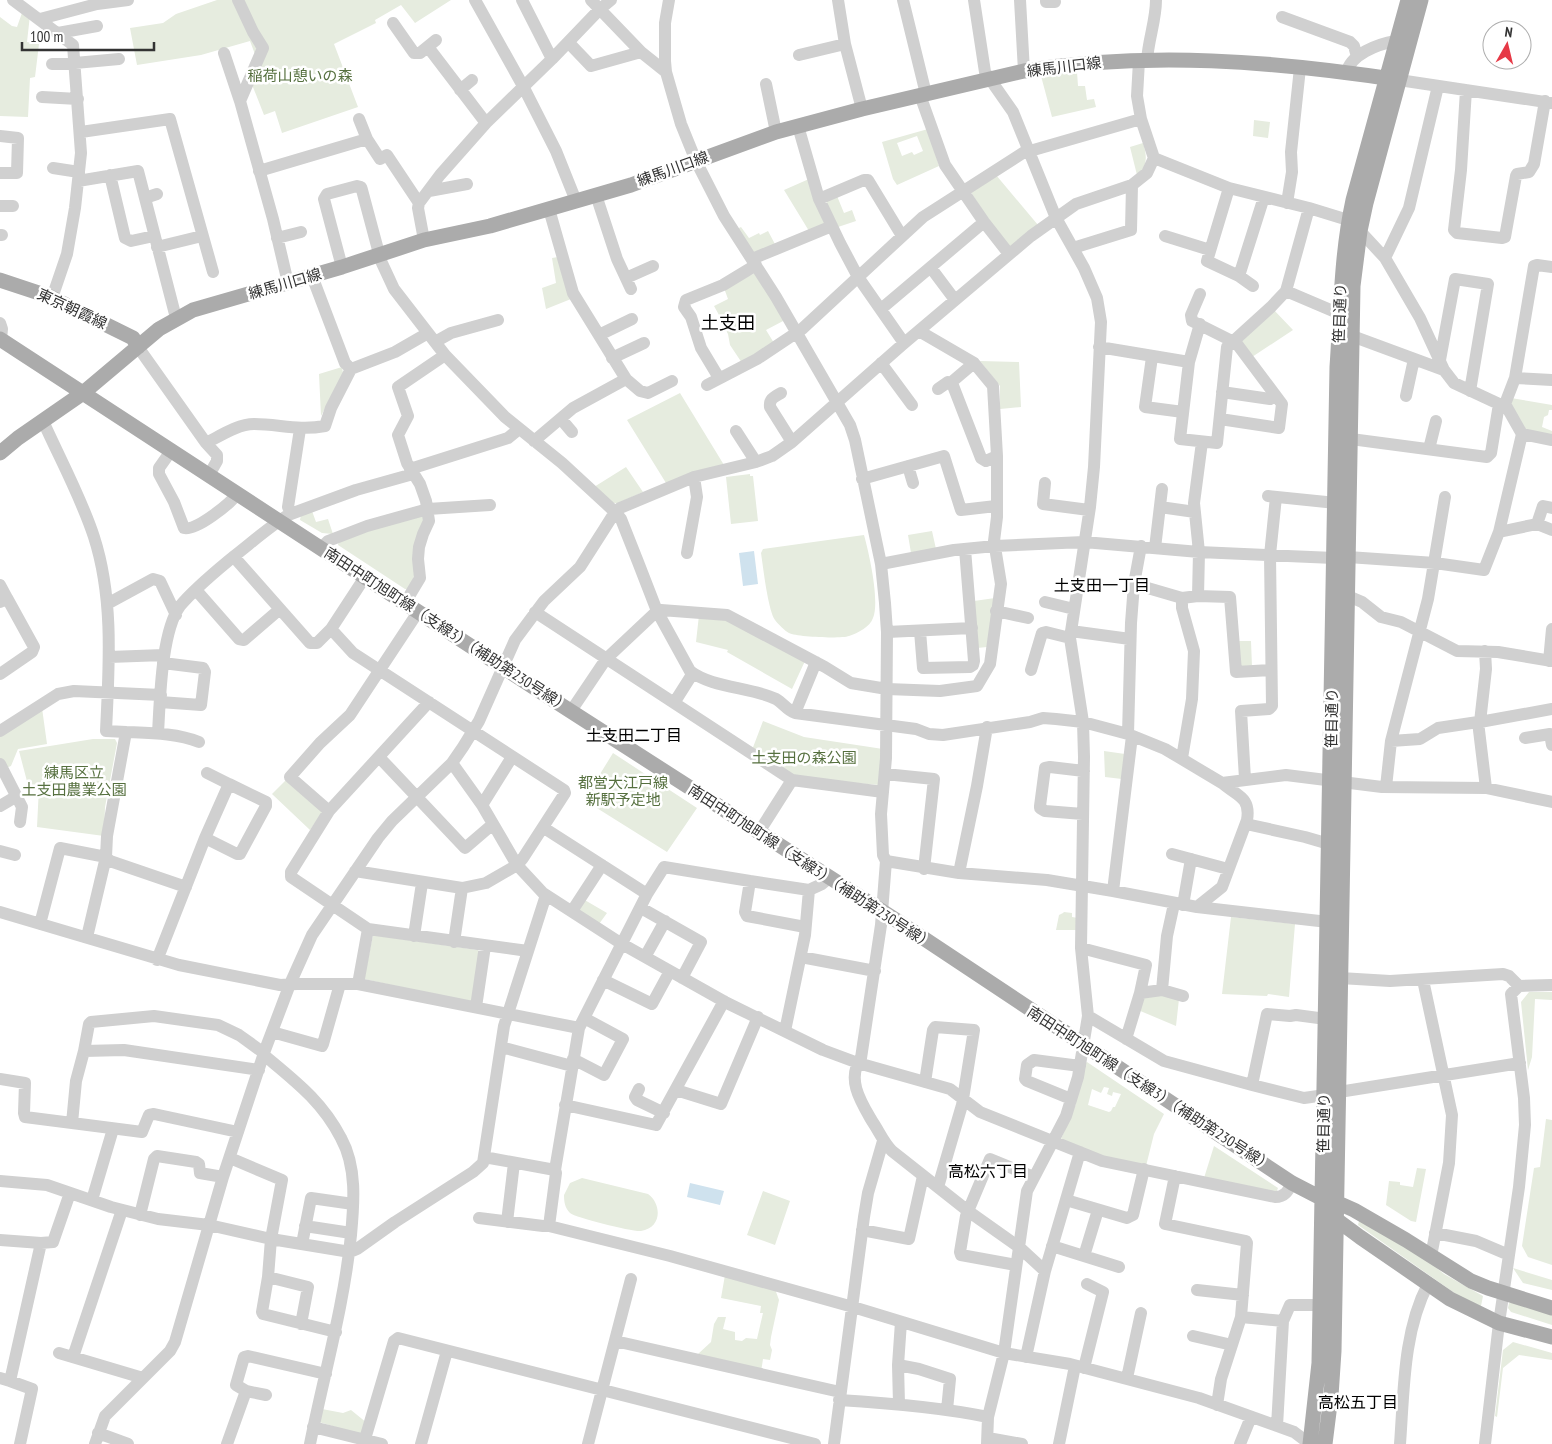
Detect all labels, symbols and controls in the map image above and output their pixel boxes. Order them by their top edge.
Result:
scale bar [22,20,155,52]
north arrow [1482,20,1532,70]
text: N [1504,23,1514,42]
text: 100 m [30,27,63,46]
street label: 練馬川口線 [1026,53,1102,81]
park label: 稲荷山憩いの森 [247,66,353,85]
street label: 練馬川口線 [634,147,711,190]
street label: 練馬川口線 [246,264,324,303]
street label: 笹目通り [1329,283,1350,343]
street label: 東京朝霞線 [34,284,110,333]
district label: 土支田 [701,311,755,334]
street label: 南田中町旭町線（支線3）（補助第230号線） [321,543,574,716]
district label: 土支田一丁目 [1054,575,1150,595]
street label: 笹目通り [1321,688,1342,748]
district label: 土支田二丁目 [586,725,682,745]
park label: 土支田の森公園 [751,748,857,767]
park label: 練馬区立 土支田農業公園 [21,763,127,799]
park label: 都営大江戸線 新駅予定地 [578,773,668,809]
street label: 南田中町旭町線（支線3）（補助第230号線） [685,780,938,953]
street label: 南田中町旭町線（支線3）（補助第230号線） [1024,1002,1277,1175]
street label: 笹目通り [1313,1093,1334,1153]
district label: 高松六丁目 [948,1161,1028,1181]
district label: 高松五丁目 [1318,1392,1398,1412]

